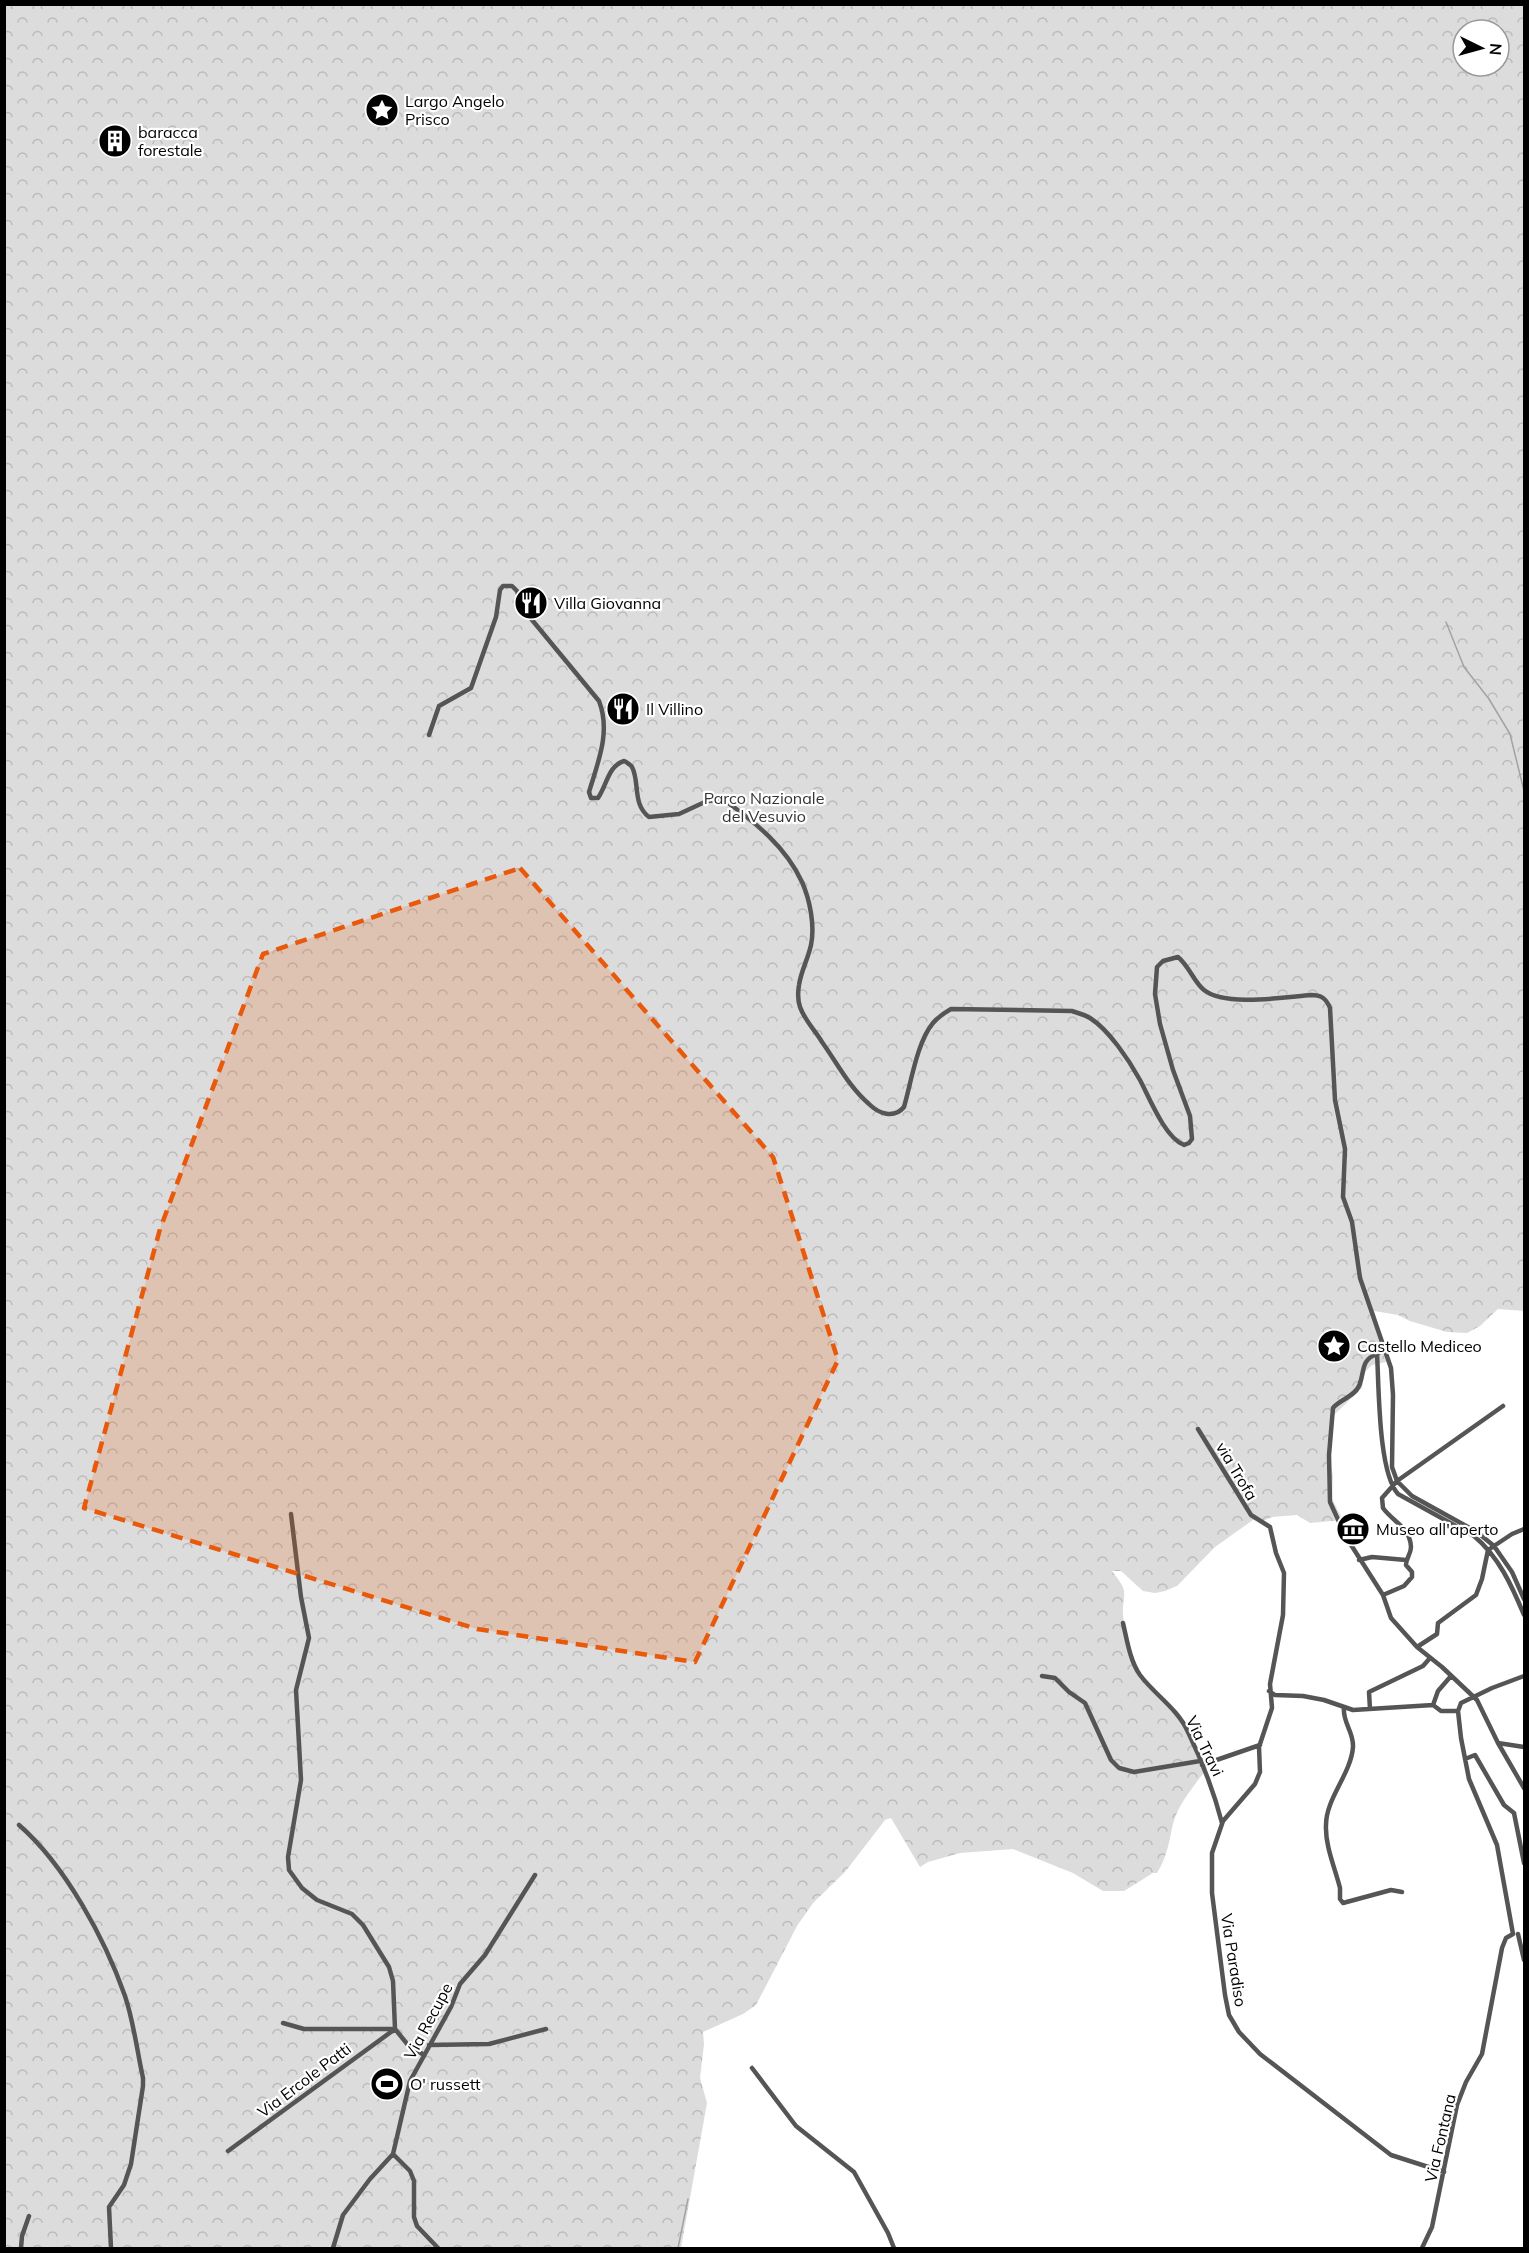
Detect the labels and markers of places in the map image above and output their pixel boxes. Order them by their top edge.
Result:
place label: Largo Angelo Prisco [405,91,504,129]
place icon: Largo Angelo Prisco [364,92,400,128]
place label: baracca forestale [138,122,202,160]
building icon: baracca forestale [97,123,133,159]
restaurant icon: Villa Giovanna [513,585,549,621]
place label: Villa Giovanna [554,593,661,613]
restaurant icon: Il Villino [605,691,641,727]
place label: Il Villino [646,699,703,719]
place icon: Castello Mediceo [1316,1328,1352,1364]
place label: Castello Mediceo [1357,1336,1482,1356]
museum icon: Museo all'aperto [1335,1511,1371,1547]
place label: Museo all'aperto [1376,1519,1498,1539]
sports icon: O' russett [369,2066,405,2102]
place label: O' russett [410,2074,481,2094]

